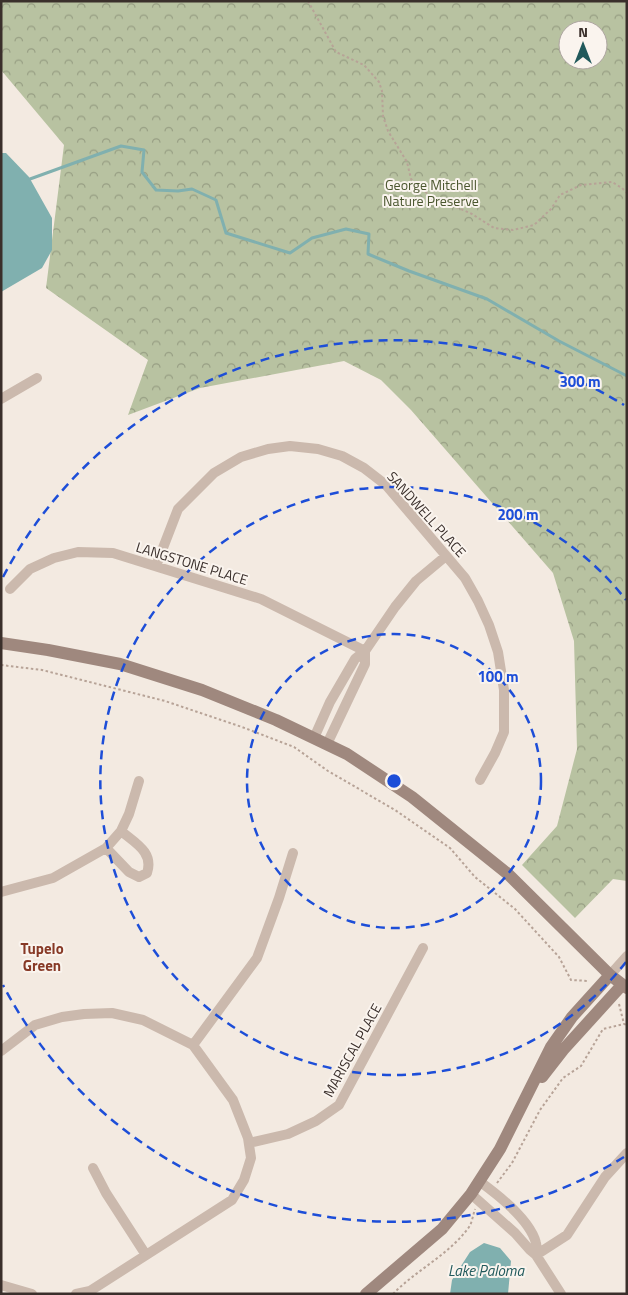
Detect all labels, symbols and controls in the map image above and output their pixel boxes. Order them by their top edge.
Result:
north arrow [558,20,608,70]
text: N [578,21,588,42]
park label: George Mitchell Nature Preserve [383,174,479,211]
text: 300 m [559,370,601,393]
street label: SANDWELL PLACE [383,466,472,562]
text: 200 m [497,503,539,526]
street label: LANGSTONE PLACE [134,536,251,590]
text: 100 m [477,665,519,688]
centre of rings [385,772,403,790]
district label: Tupelo Green [20,937,64,977]
street label: MARISCAL PLACE [318,999,387,1101]
water label: Lake Paloma [448,1259,525,1282]

